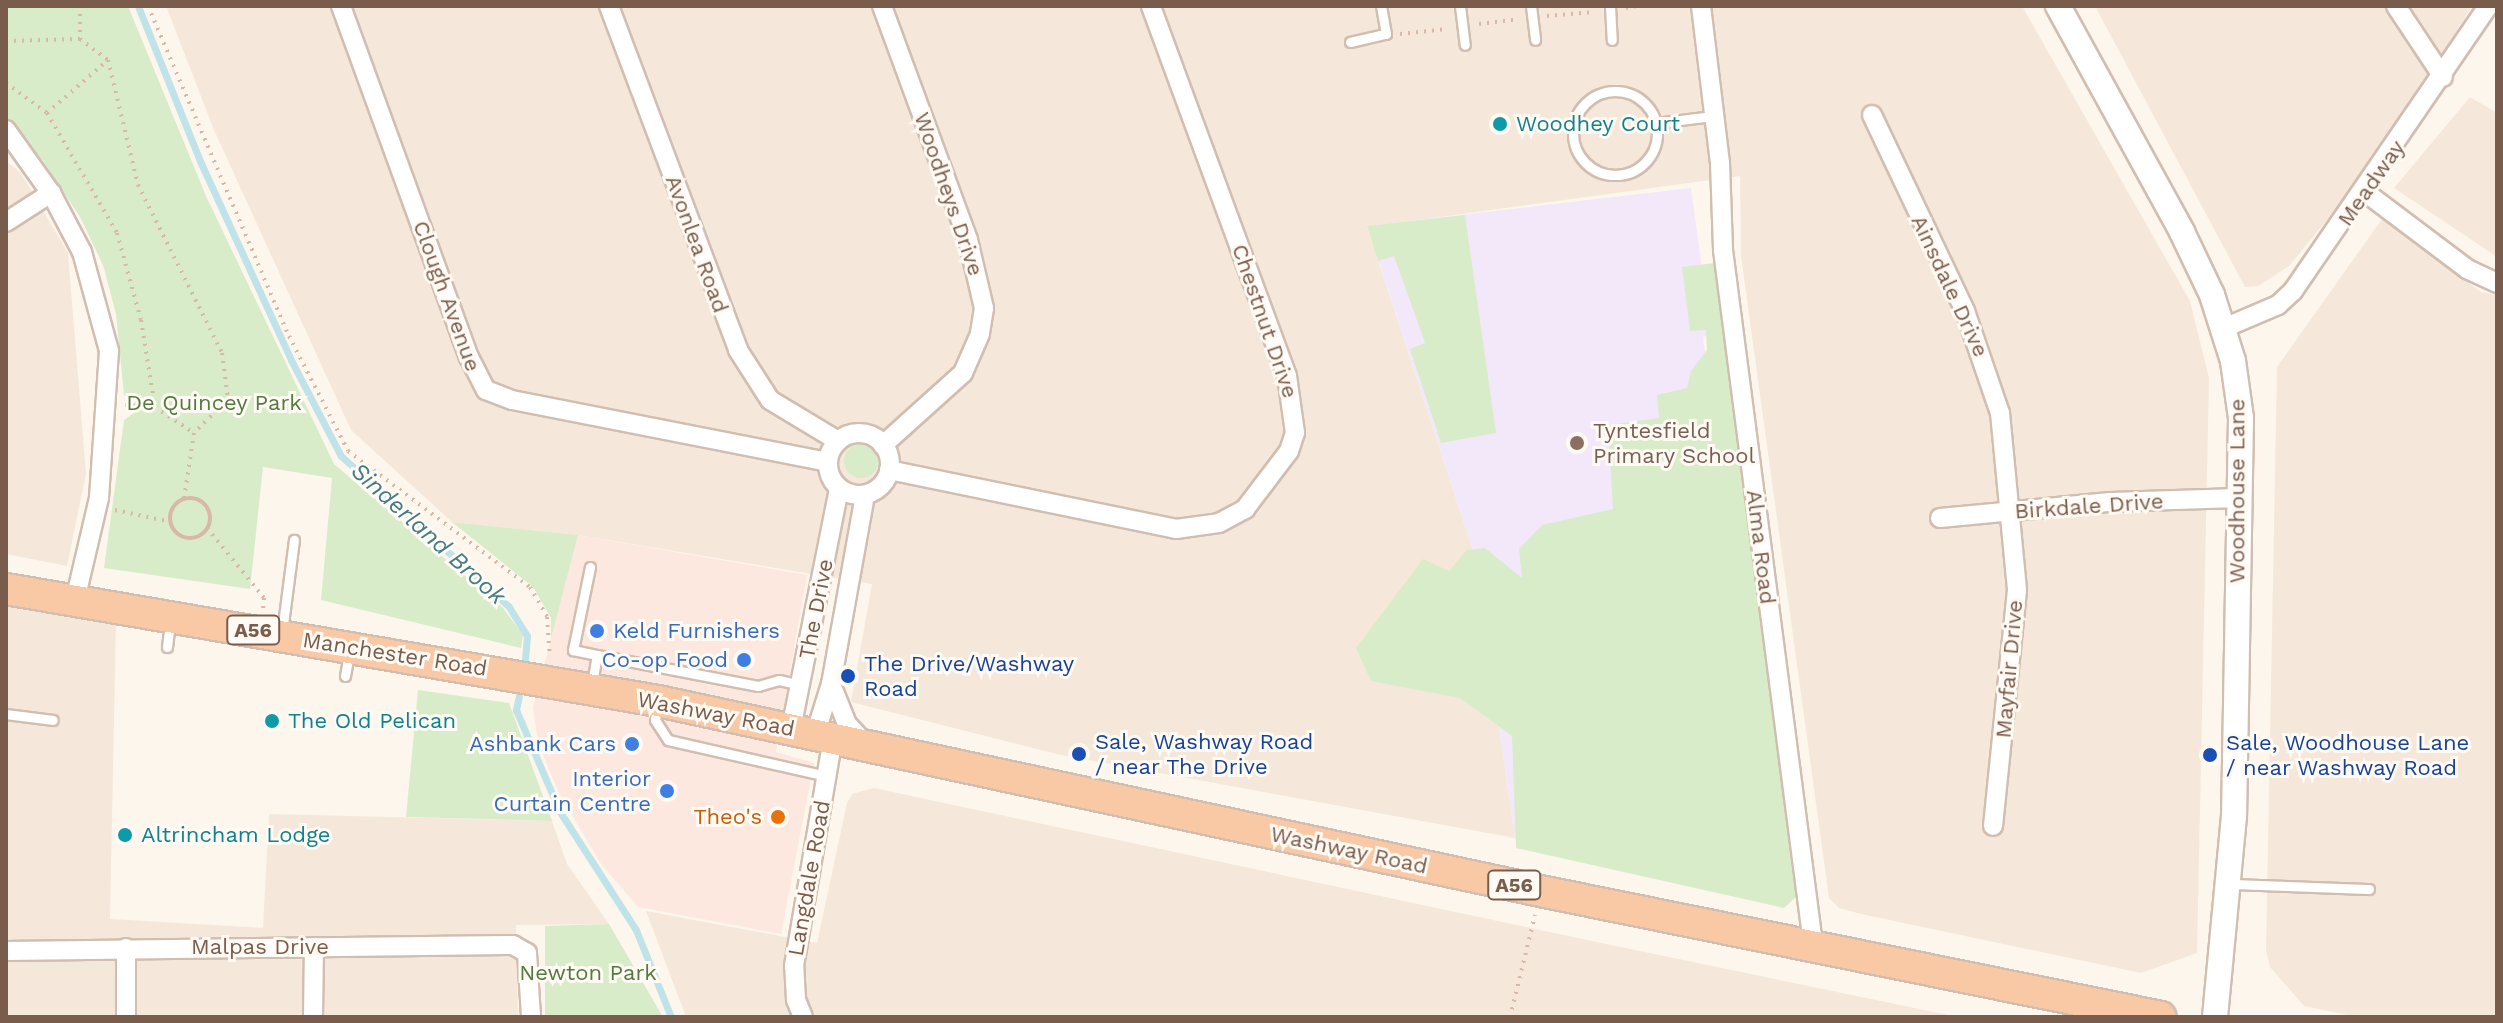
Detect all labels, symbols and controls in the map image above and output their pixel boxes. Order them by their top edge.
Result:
street label: Woodheys Drive [909,109,989,279]
place label: Woodhey Court [1516,111,1681,137]
marker: Woodhey Court [1491,115,1509,133]
street label: Meadway [2332,135,2410,231]
street label: Avonlea Road [660,171,734,317]
street label: Ainsdale Drive [1906,211,1994,361]
street label: Clough Avenue [407,217,487,375]
street label: Chestnut Drive [1226,241,1304,401]
park label: De Quincey Park [126,390,302,416]
street label: Woodhouse Lane [2224,399,2250,583]
place label: Tyntesfield Primary School [1593,417,1756,468]
marker: Tyntesfield Primary School [1568,434,1586,452]
water label: Sinderland Brook [345,457,511,611]
street label: Alma Road [1741,488,1781,606]
street label: Birkdale Drive [2014,488,2164,524]
street label: The Drive [793,557,839,661]
street label: Mayfair Drive [1990,598,2028,740]
road number: A56 [225,614,281,646]
place label: Keld Furnishers [613,618,780,644]
marker: Keld Furnishers [588,622,606,640]
street label: Manchester Road [301,626,489,682]
place label: Co-op Food [602,647,728,673]
place label: The Drive/Washway Road [864,650,1074,702]
marker: Co-op Food [735,651,753,669]
marker: The Drive/Washway Road [839,667,857,685]
street label: Washway Road [635,686,797,742]
place label: The Old Pelican [288,708,456,734]
marker: The Old Pelican [263,712,281,730]
place label: Sale, Washway Road / near The Drive [1095,728,1314,780]
place label: Sale, Woodhouse Lane / near Washway Road [2226,729,2470,780]
place label: Ashbank Cars [469,731,616,757]
marker: Ashbank Cars [623,735,641,753]
marker: Sale, Washway Road / near The Drive [1070,745,1088,763]
marker: Sale, Woodhouse Lane / near Washway Road [2201,746,2219,764]
place label: Interior Curtain Centre [494,765,651,816]
marker: Interior Curtain Centre [658,782,676,800]
street label: Langdale Road [782,798,836,958]
place label: Theo's [694,804,762,830]
marker: Theo's [769,808,787,826]
street label: Washway Road [1268,820,1430,880]
place label: Altrincham Lodge [141,822,331,848]
marker: Altrincham Lodge [116,826,134,844]
road number: A56 [1486,869,1542,901]
street label: Malpas Drive [191,934,329,960]
park label: Newton Park [519,960,657,986]

